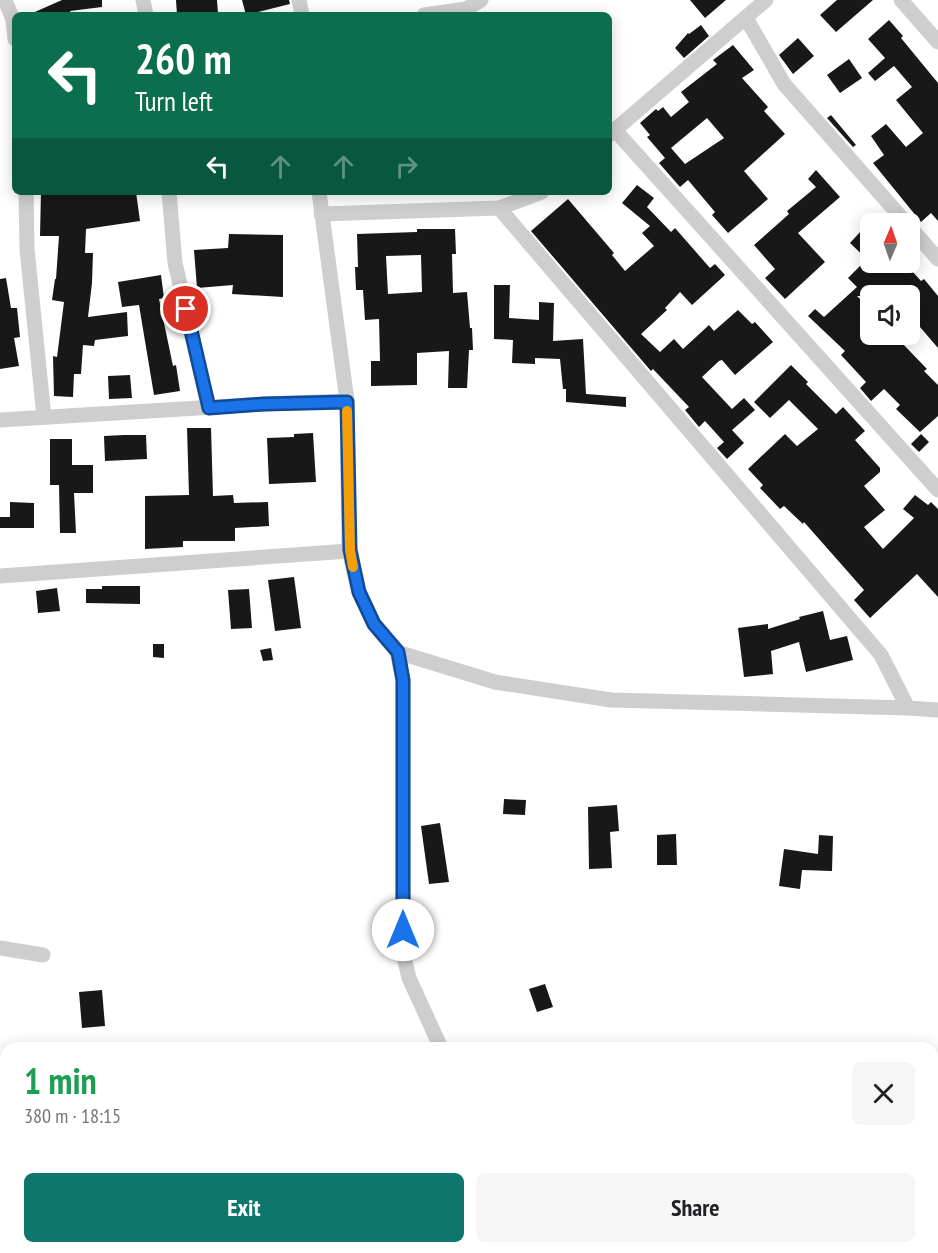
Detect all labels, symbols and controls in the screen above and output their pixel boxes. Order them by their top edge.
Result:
text: 260 m [135,31,232,86]
icon: left [36,36,114,114]
text: Turn left [135,84,213,118]
icon: left [201,150,234,183]
icon: ahead [264,150,297,183]
icon: ahead [327,150,360,183]
icon: right [390,150,423,183]
north arrow [860,213,920,273]
map controls [860,213,920,345]
pin [160,283,211,334]
button: sound [860,285,920,345]
icon: arrive [169,292,202,325]
position arrow [371,898,435,962]
text: 1 min [24,1057,97,1104]
button: close [852,1062,915,1125]
text: 380 m · 18:15 [24,1103,121,1129]
button: Exit [24,1173,464,1242]
button: Share [476,1173,915,1242]

